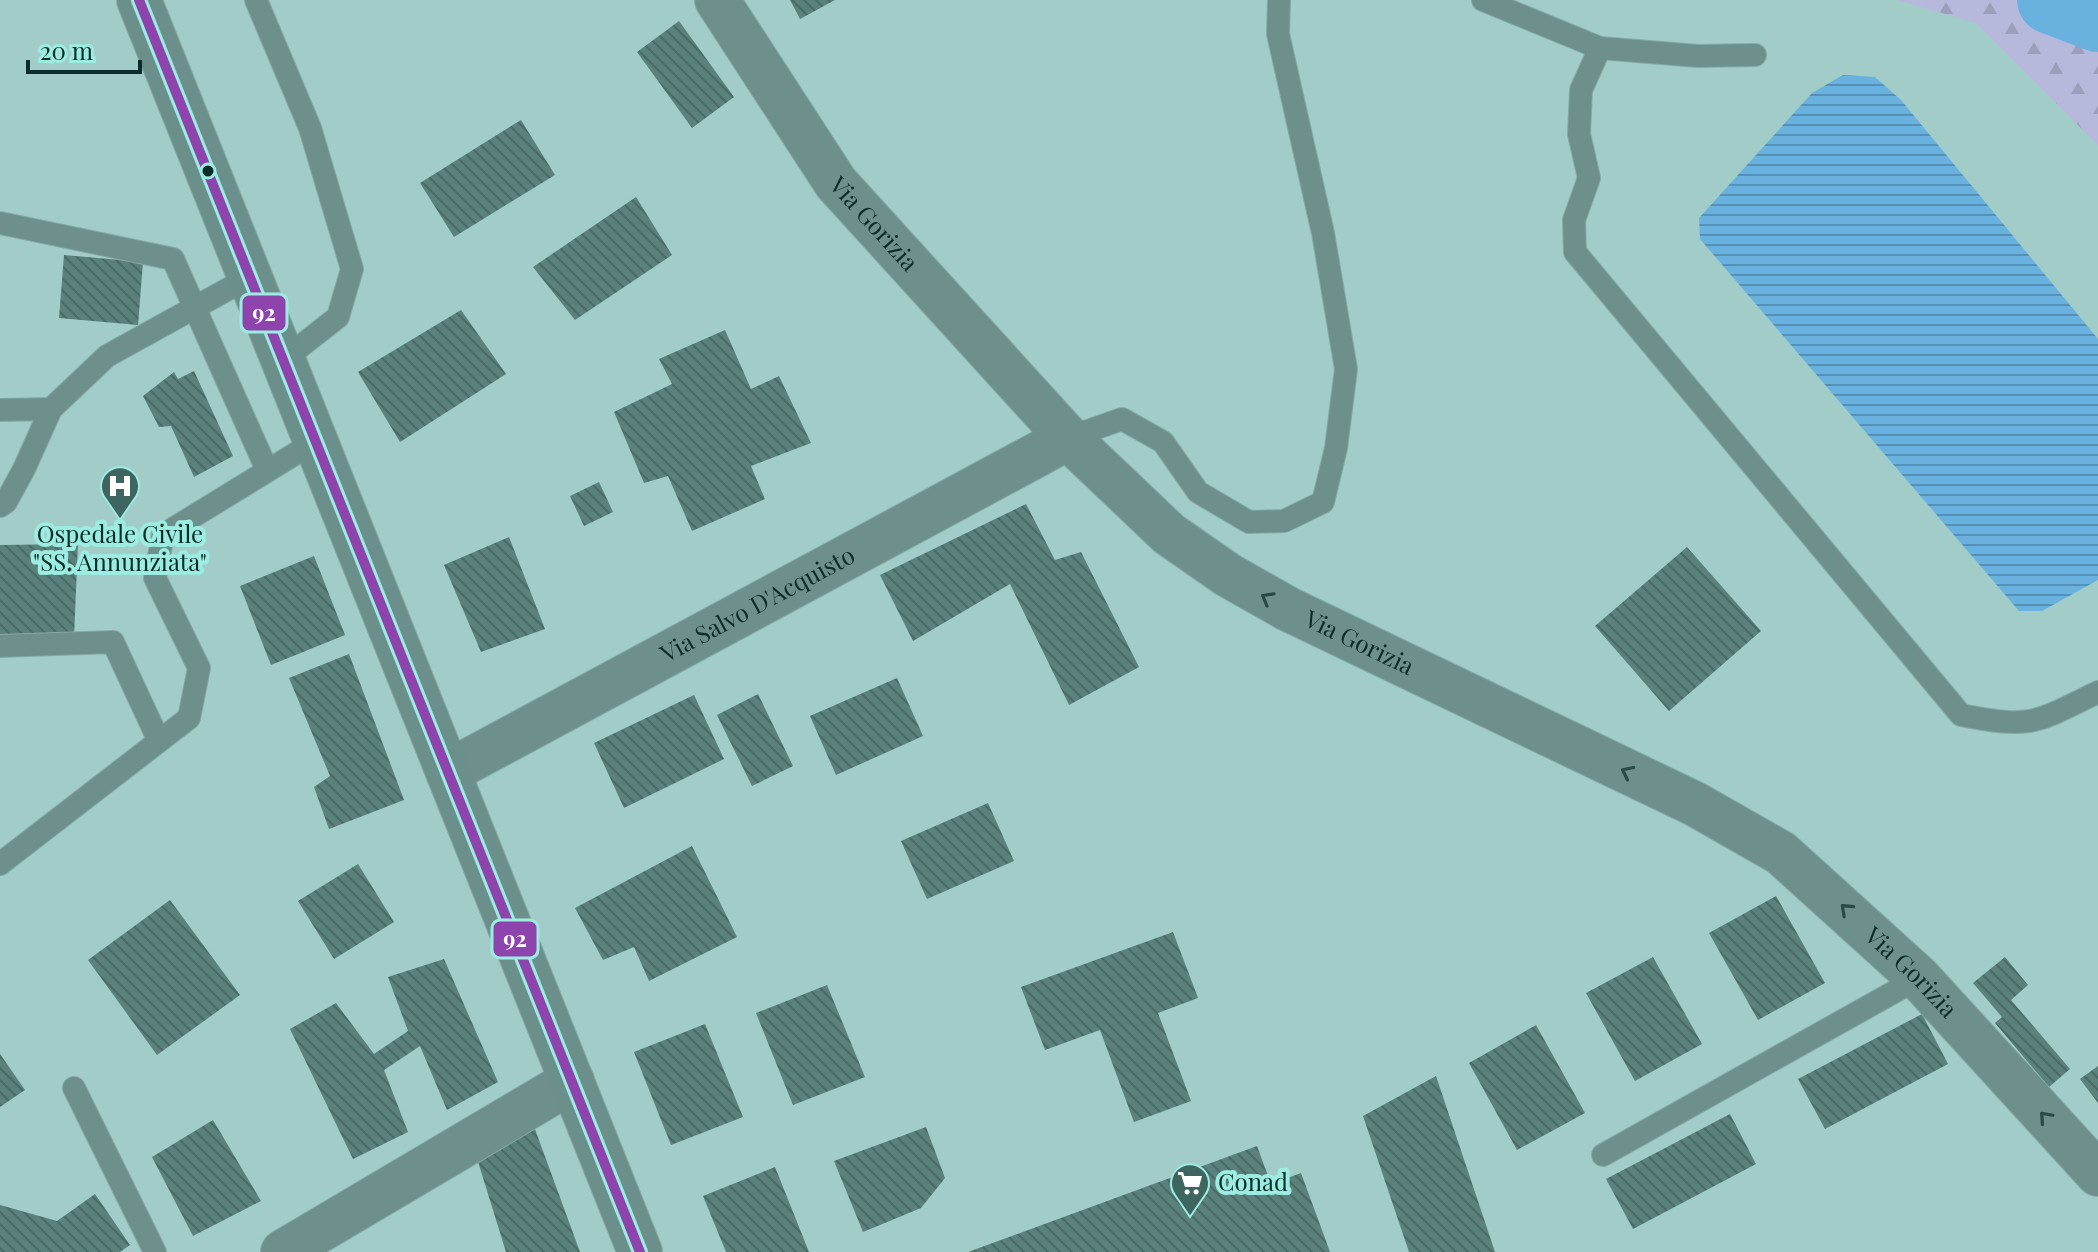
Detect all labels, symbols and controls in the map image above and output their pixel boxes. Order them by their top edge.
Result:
scale bar [28,24,140,74]
text: 20 m [40,34,93,66]
unlabelled marker [200,163,216,179]
street label: Via Gorizia [823,168,926,277]
line badge: 92 [241,294,287,332]
text: 92 [252,297,276,327]
hospital icon: Ospedale Civile "SS. Annunziata" [99,465,141,520]
place label: Ospedale Civile "SS. Annunziata" [33,517,207,577]
street label: Via Salvo D'Acquisto [653,538,860,669]
one-way arrow [1261,592,1276,608]
street label: Via Gorizia [1299,601,1420,681]
one-way arrow [1621,766,1635,782]
one-way arrow [1840,904,1855,918]
street label: Via Gorizia [1858,918,1965,1024]
line badge: 92 [492,920,538,958]
text: 92 [503,923,527,953]
one-way arrow [2039,1112,2054,1126]
supermarket icon: Conad [1169,1162,1211,1217]
place label: Conad [1218,1165,1288,1197]

